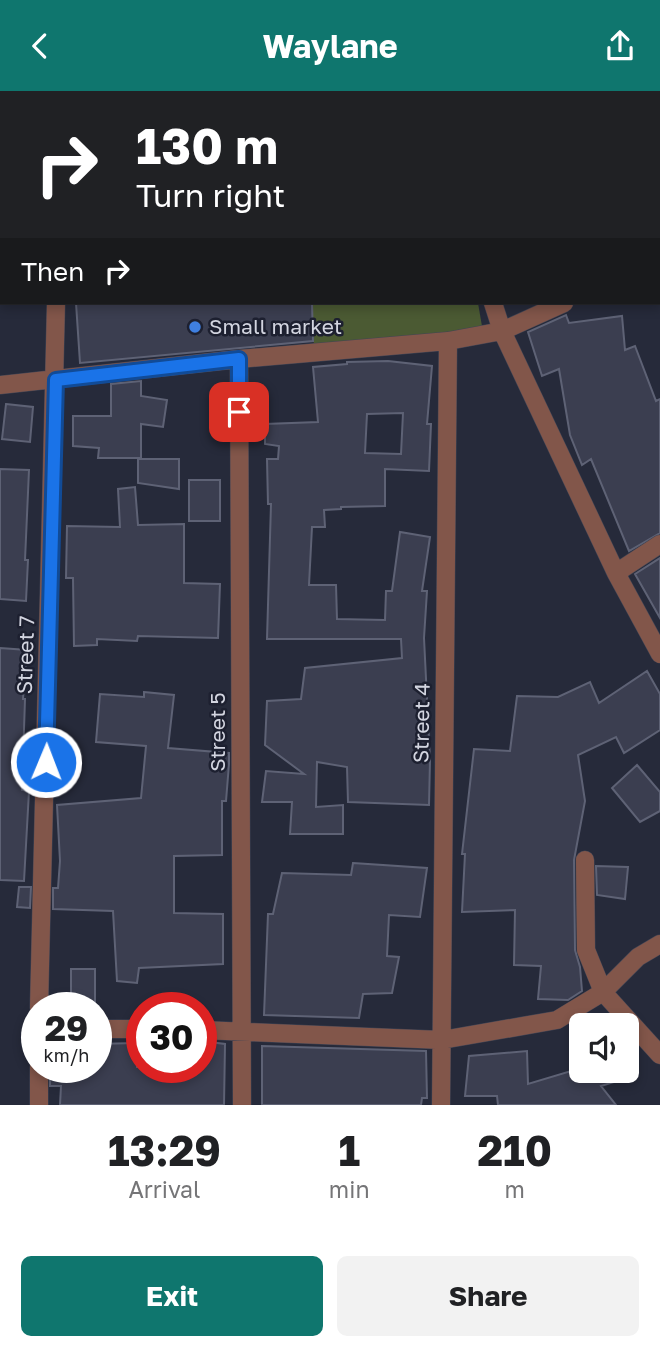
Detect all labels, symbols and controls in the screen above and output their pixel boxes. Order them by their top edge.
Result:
icon: back [21,27,59,65]
text: Waylane [262,27,398,65]
icon: share [601,27,639,65]
text: 130 m [136,116,278,175]
icon: right [21,119,112,210]
text: Turn right [136,176,285,214]
icon: right [98,252,136,290]
text: Then [21,256,84,287]
place label: Small market [209,313,342,339]
marker: Small market [187,319,203,335]
pin [209,382,269,442]
icon: arrive [220,393,258,431]
street label: Street 7 [11,615,39,695]
street label: Street 4 [407,683,435,763]
street label: Street 5 [204,692,230,772]
position arrow [9,725,83,799]
speed limit sign: 30 [126,992,217,1083]
text: 29 [45,1007,88,1049]
map controls [569,1013,639,1083]
button: sound [569,1013,639,1083]
text: km/h [44,1044,89,1066]
text: 13:29 [108,1125,221,1175]
text: 1 [338,1125,360,1175]
text: 210 [477,1125,552,1175]
text: Arrival [128,1175,200,1203]
text: min [329,1175,370,1203]
text: m [505,1175,525,1203]
button: Exit [21,1256,323,1336]
button: Share [337,1256,639,1336]

